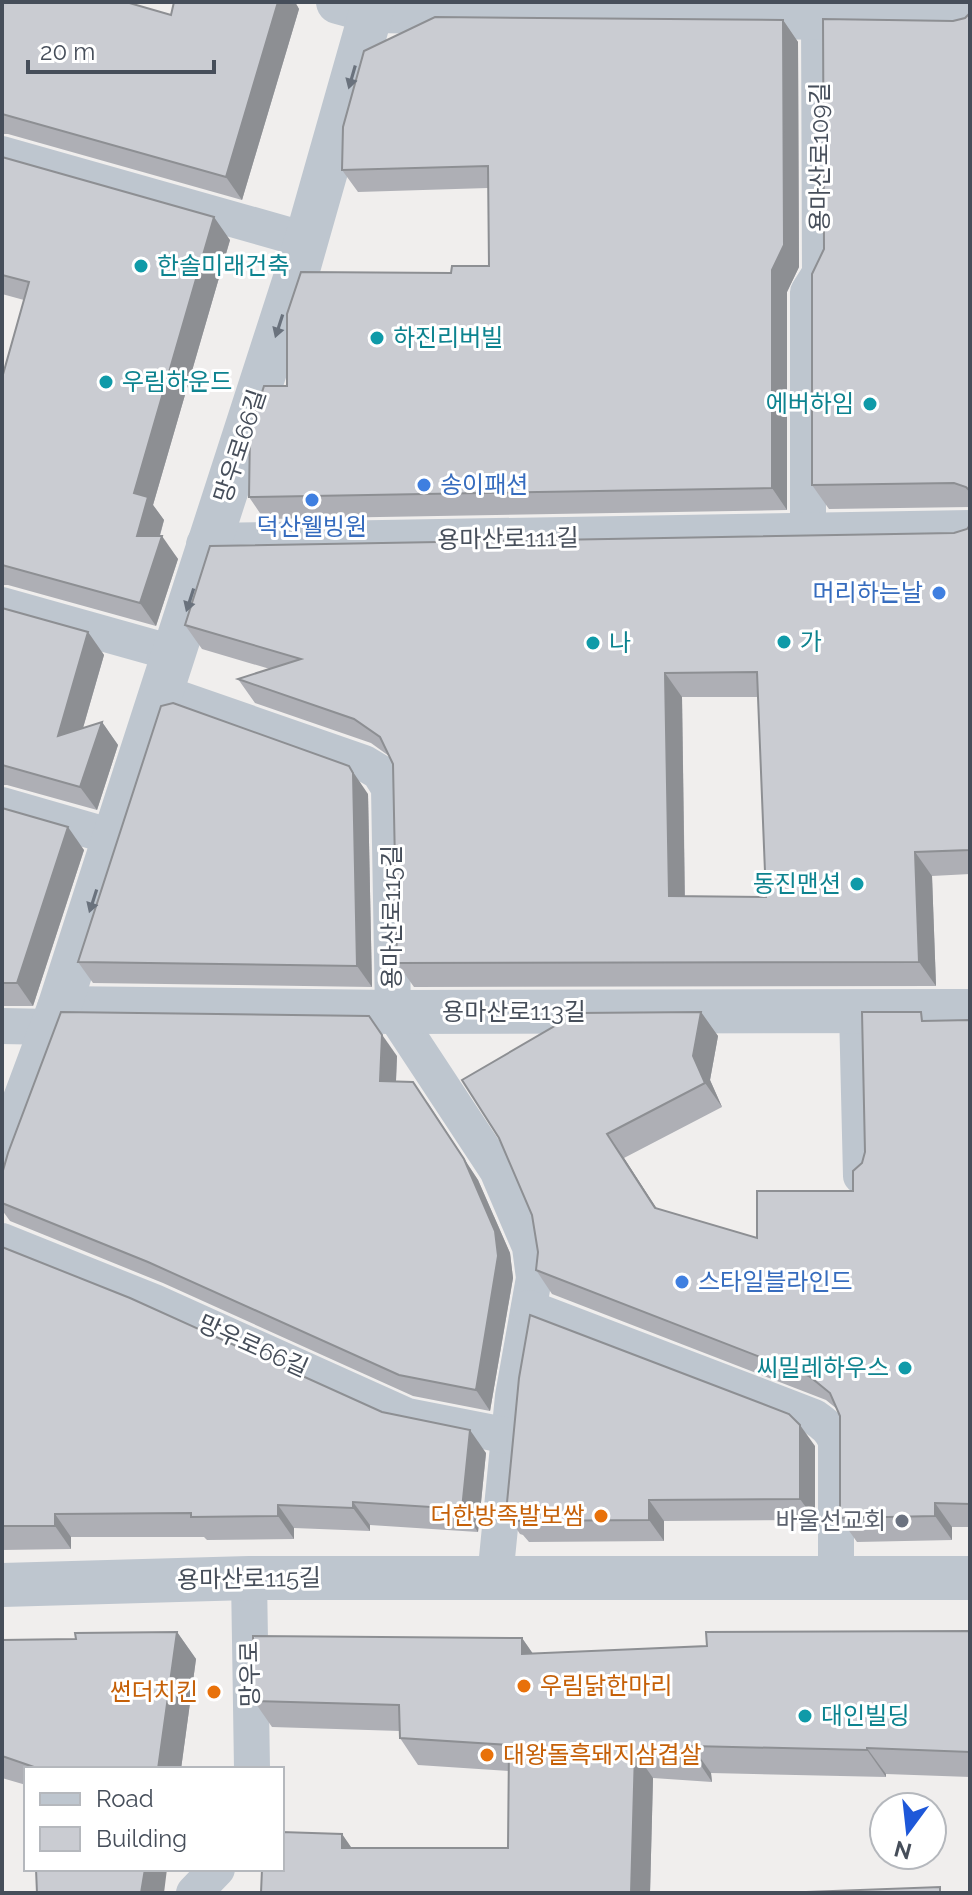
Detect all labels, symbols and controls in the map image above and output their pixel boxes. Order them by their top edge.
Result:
scale bar [28,24,214,74]
text: 20 m [40,37,95,66]
one-way arrow [346,65,358,90]
street label: 용마산로109길 [805,82,834,232]
place label: 한솔미래건축 [157,251,289,280]
marker: 한솔미래건축 [132,257,150,275]
one-way arrow [273,315,285,339]
place label: 하진리버빌 [393,323,503,352]
marker: 하진리버빌 [368,329,386,347]
place label: 우림하운드 [122,367,232,396]
marker: 우림하운드 [97,373,115,391]
street label: 망우로66길 [208,386,271,506]
place label: 에버하임 [766,389,854,418]
marker: 에버하임 [861,395,879,413]
place label: 송이패션 [440,470,528,499]
marker: 송이패션 [415,476,433,494]
marker: 덕산웰빙원 [303,491,321,509]
place label: 덕산웰빙원 [257,512,367,541]
street label: 용마산로111길 [437,523,579,554]
place label: 머리하는날 [813,578,923,607]
marker: 머리하는날 [930,584,948,602]
one-way arrow [183,588,195,612]
place label: 가 [800,627,822,656]
place label: 나 [609,628,631,657]
marker: 가 [775,633,793,651]
marker: 나 [584,634,602,652]
street label: 용마산로115길 [377,845,406,989]
place label: 동진맨션 [753,869,841,898]
marker: 동진맨션 [848,875,866,893]
one-way arrow [86,889,99,913]
street label: 용마산로113길 [442,997,586,1026]
place label: 스타일블라인드 [698,1267,853,1296]
marker: 스타일블라인드 [673,1273,691,1291]
street label: 망우로66길 [194,1308,313,1383]
place label: 씨밀레하우스 [757,1353,889,1382]
marker: 씨밀레하우스 [896,1359,914,1377]
place label: 더한방족발보쌈 [430,1501,585,1530]
place label: 바울선교회 [776,1506,886,1535]
marker: 더한방족발보쌈 [592,1507,610,1525]
marker: 바울선교회 [893,1512,911,1530]
street label: 용마산로115길 [177,1563,321,1594]
street label: 망우로 [234,1641,265,1707]
place label: 우림닭한마리 [540,1671,672,1700]
place label: 썬더치킨 [110,1677,198,1706]
marker: 우림닭한마리 [515,1677,533,1695]
marker: 썬더치킨 [205,1683,223,1701]
place label: 대인빌딩 [821,1701,909,1730]
marker: 대인빌딩 [796,1707,814,1725]
place label: 대왕돌흑돼지삼겹살 [503,1740,702,1769]
marker: 대왕돌흑돼지삼겹살 [478,1746,496,1764]
legend [24,1767,284,1871]
text: Road [96,1784,154,1813]
north arrow [868,1791,948,1871]
text: Building [96,1824,187,1853]
text: N [891,1836,914,1865]

